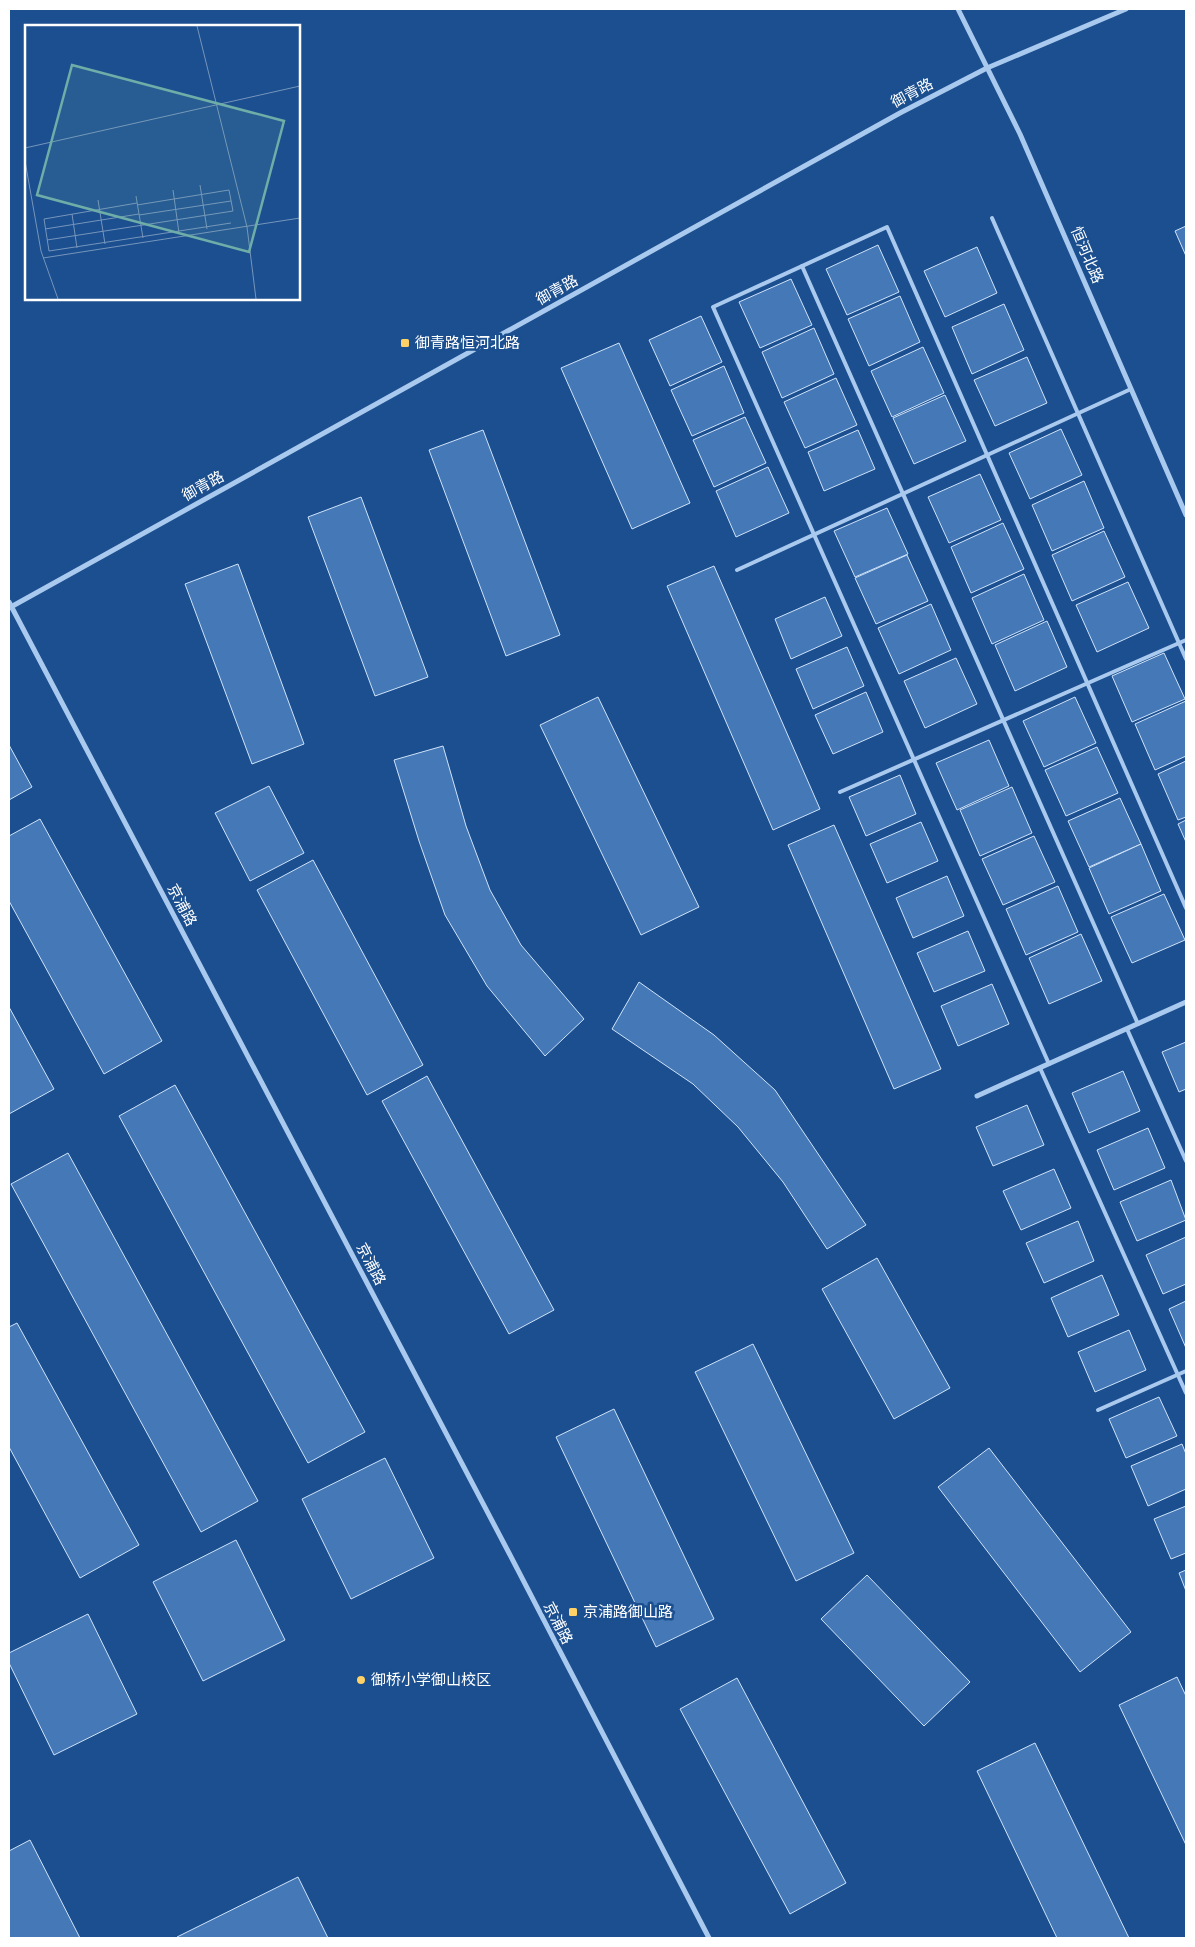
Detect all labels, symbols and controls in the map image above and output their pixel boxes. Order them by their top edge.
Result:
inset map [25,25,300,300]
street label: 御青路 [888,74,936,112]
street label: 恒河北路 [1067,224,1107,286]
street label: 御青路 [533,271,581,309]
place label: 御青路恒河北路 [415,334,520,352]
marker: 御青路恒河北路 [399,337,411,349]
street label: 御青路 [179,467,227,505]
street label: 京浦路 [163,881,201,929]
street label: 京浦路 [352,1240,390,1288]
street label: 京浦路 [540,1599,576,1647]
place label: 京浦路御山路 [583,1603,673,1621]
marker: 京浦路御山路 [567,1606,579,1618]
place label: 御桥小学御山校区 [371,1671,491,1689]
marker: 御桥小学御山校区 [355,1674,367,1686]

